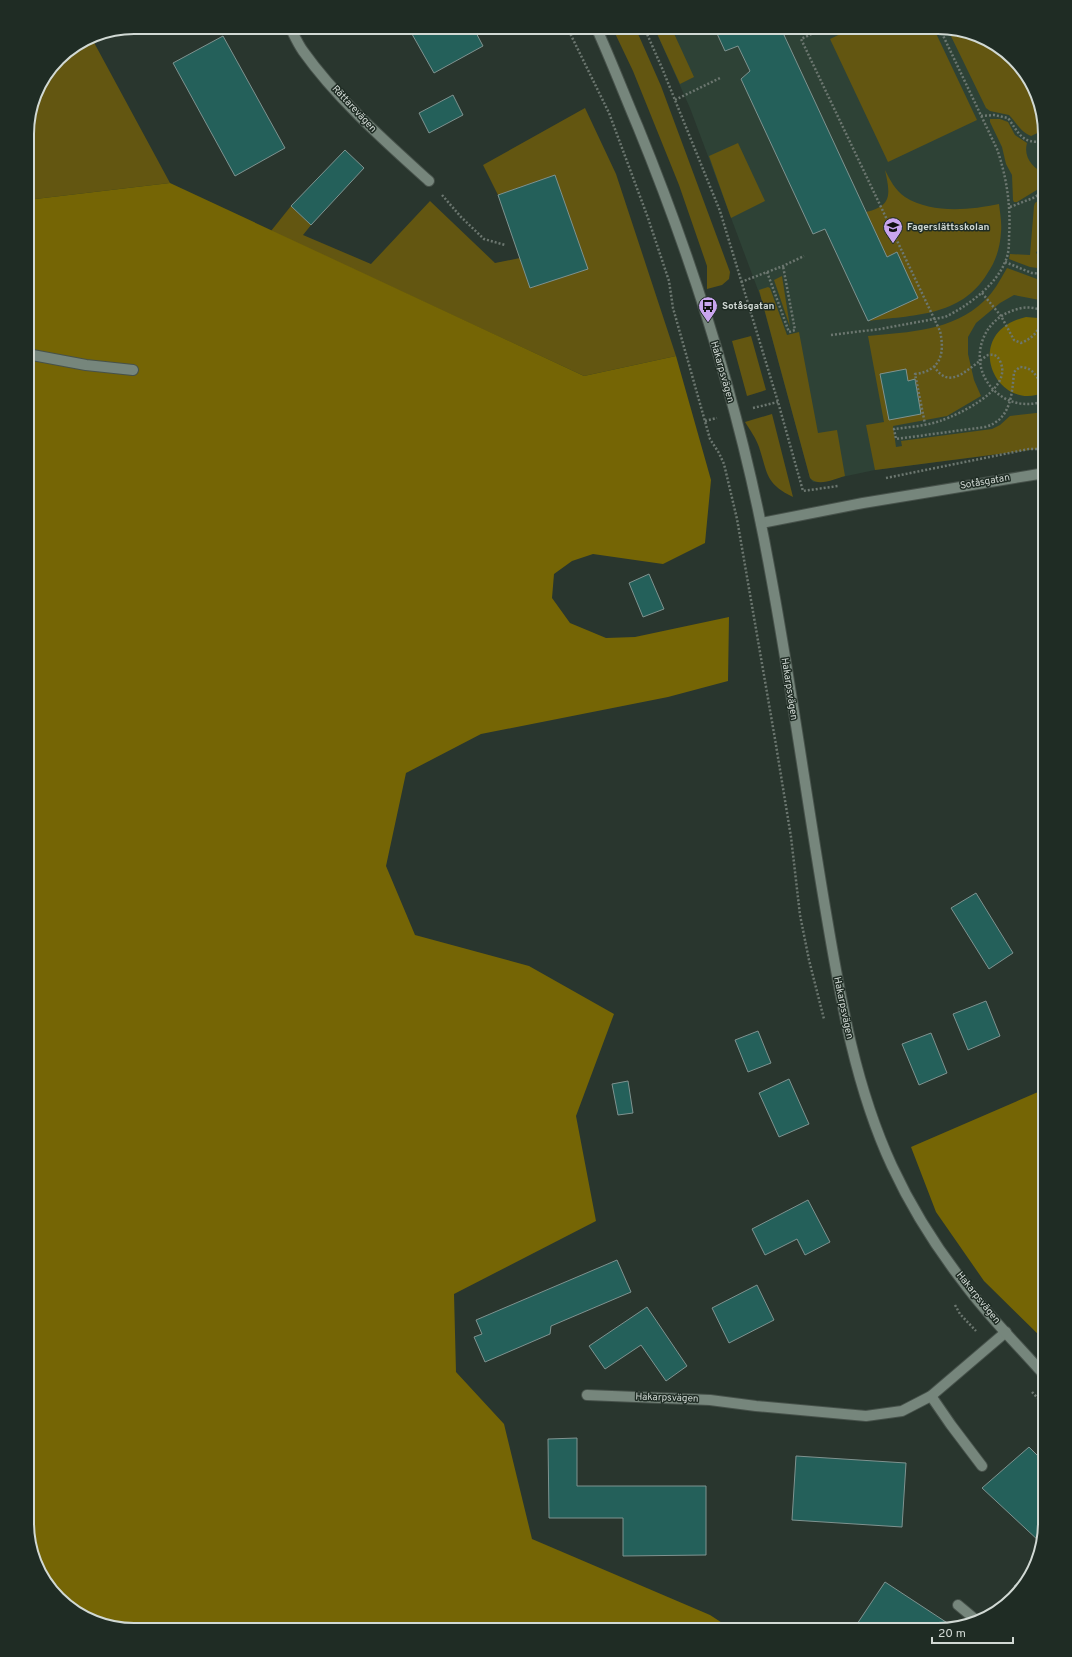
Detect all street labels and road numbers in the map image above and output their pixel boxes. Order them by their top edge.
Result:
street label: Rättarevägen [329,83,379,135]
street label: Hakarpsvägen [707,340,737,404]
street label: Sotåsgatan [959,471,1011,493]
street label: Hakarpsvägen [778,657,800,721]
street label: Hakarpsvägen [830,976,856,1040]
street label: Hakarpsvägen [953,1269,1003,1327]
street label: Hakarpsvägen [635,1390,699,1406]

